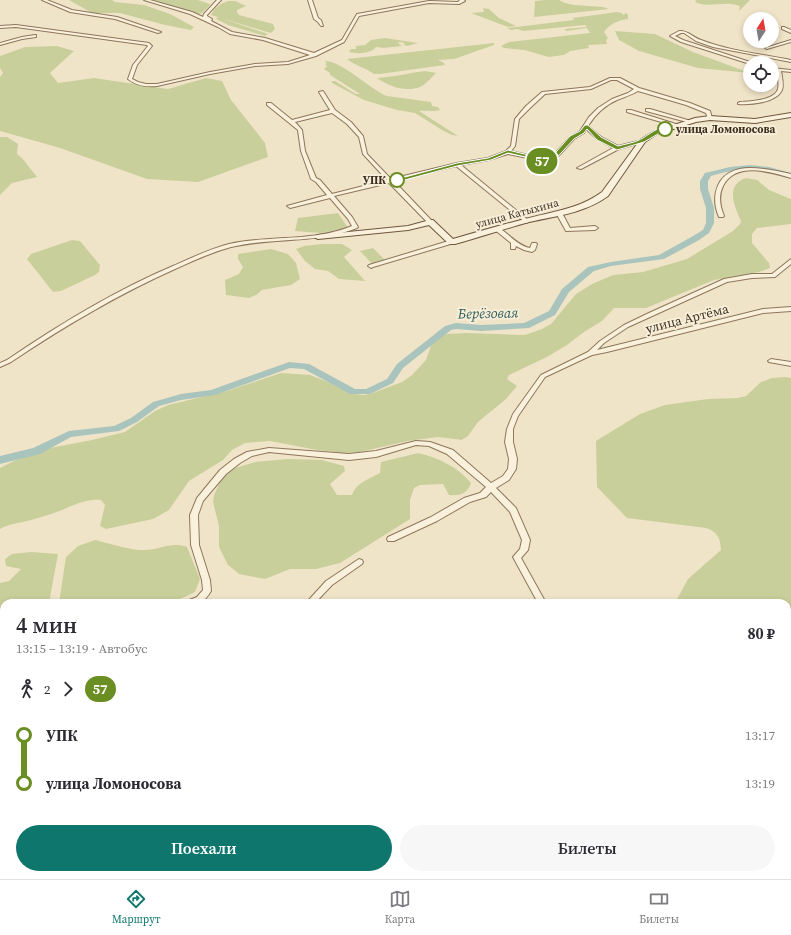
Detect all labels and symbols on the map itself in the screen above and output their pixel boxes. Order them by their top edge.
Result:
north arrow [743,12,779,48]
marker: улица Ломоносова [657,121,673,137]
place label: улица Ломоносова [675,122,775,137]
line badge: 57 [524,148,560,174]
marker: УПК [389,172,405,188]
place label: УПК [363,173,386,188]
street label: улица Катыхина [474,195,561,232]
street label: улица Артёма [644,300,731,337]
water label: Берёзовая [456,302,519,324]

